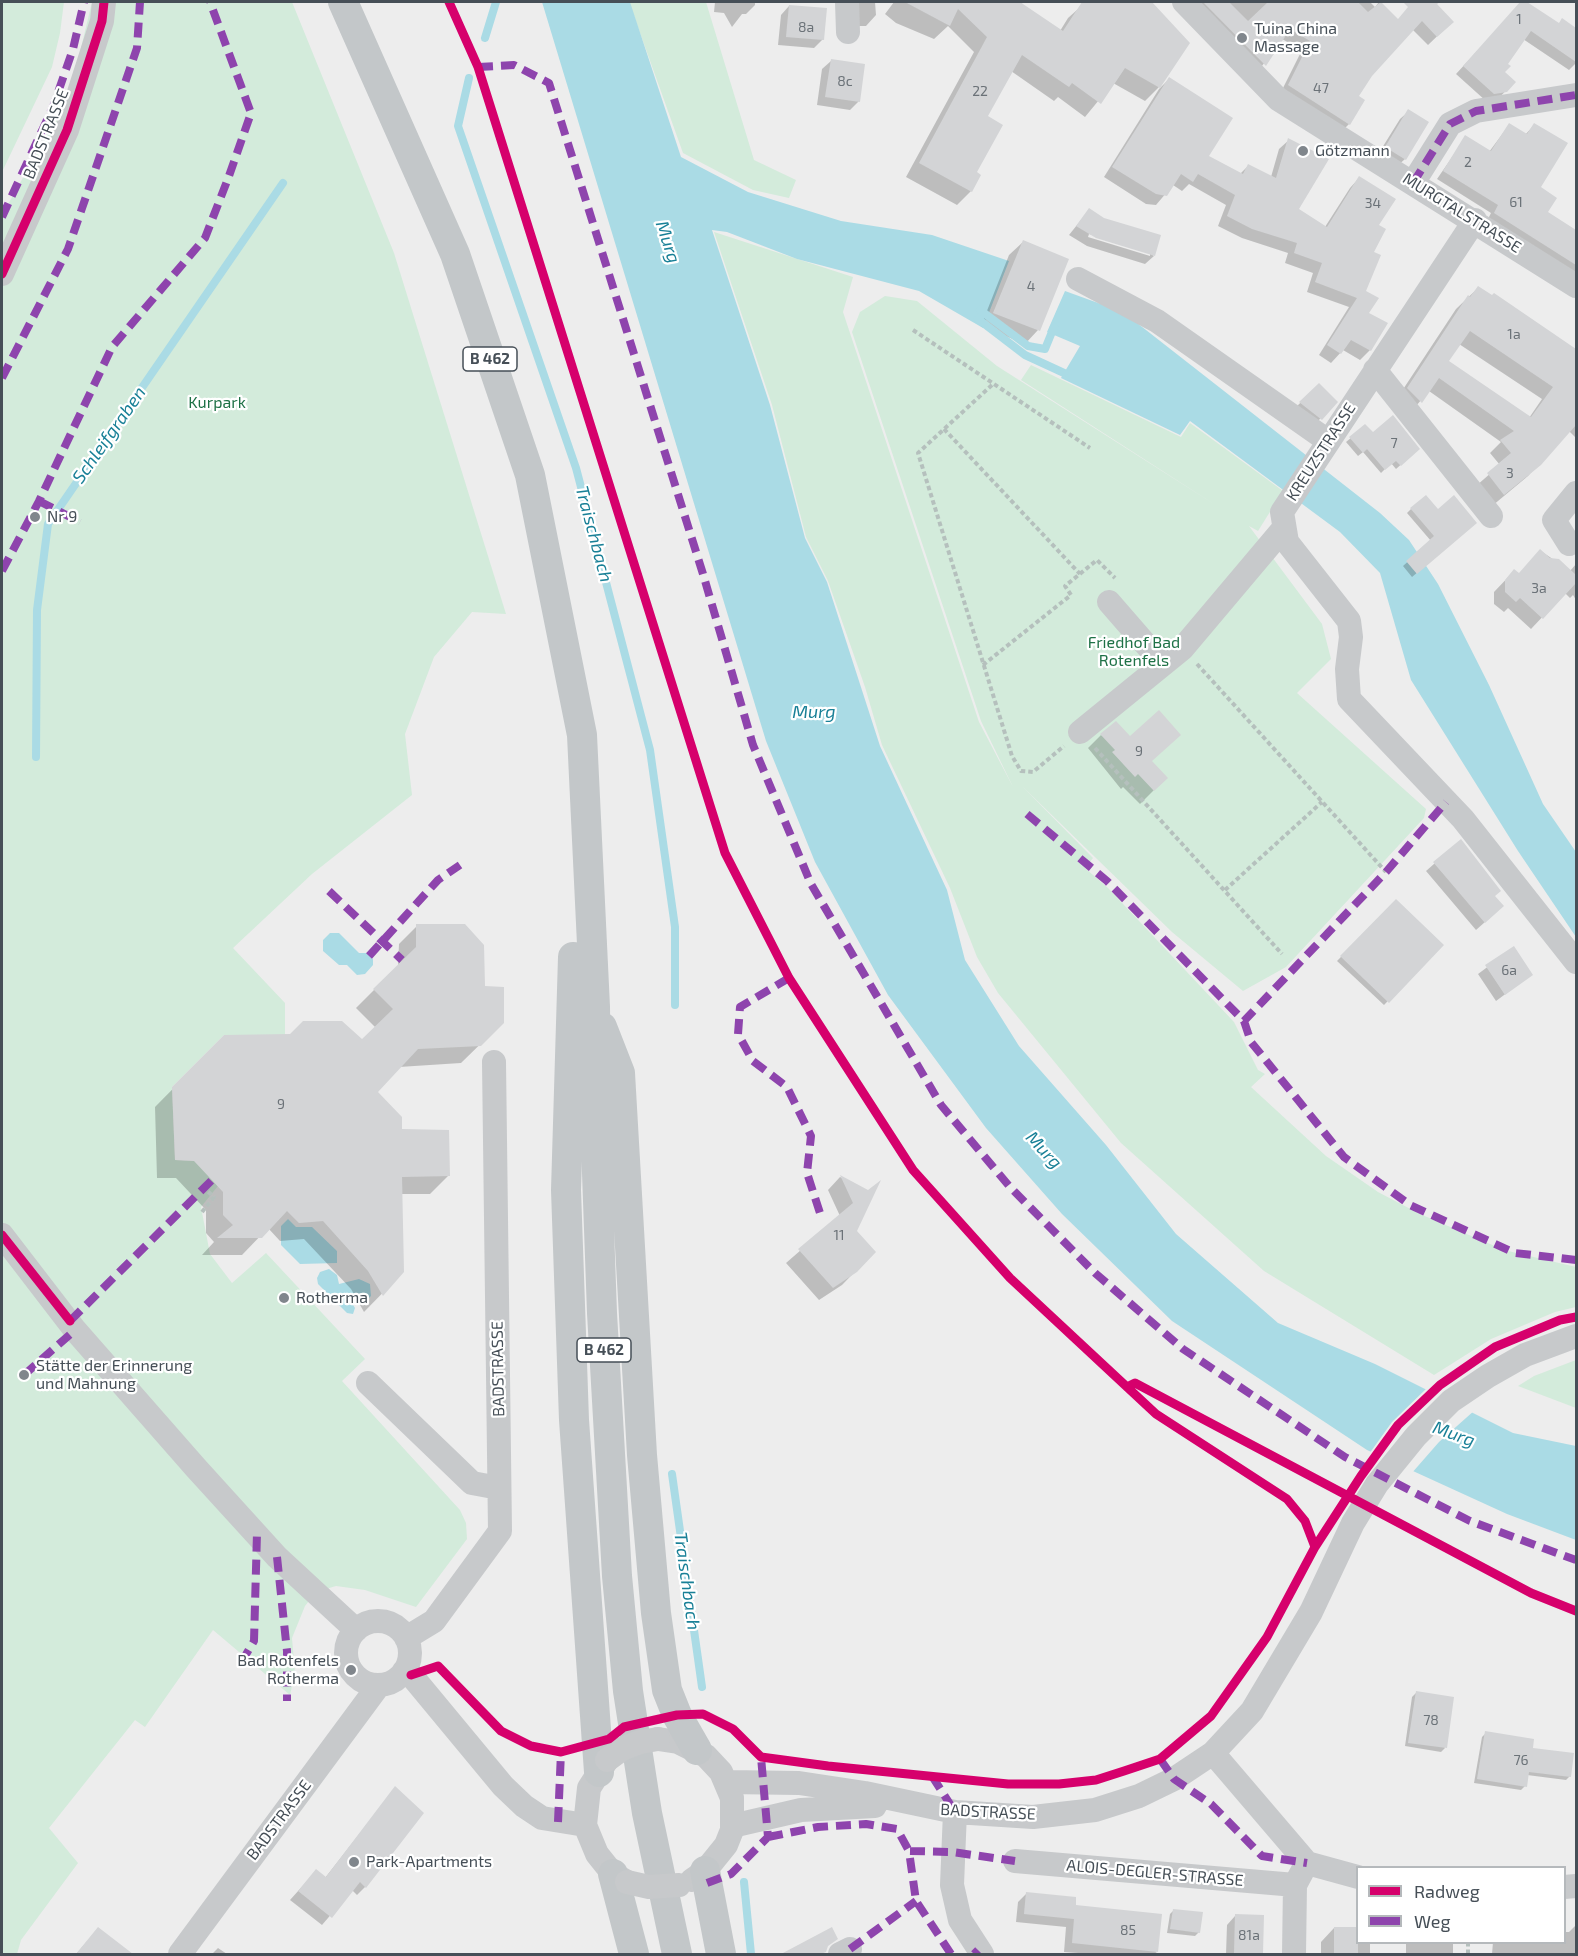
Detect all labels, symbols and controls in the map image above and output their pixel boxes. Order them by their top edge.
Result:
house number: 1 [1516,11,1522,27]
house number: 8a [798,19,814,35]
place label: Tuina China Massage [1254,19,1337,57]
marker: Tuina China Massage [1235,31,1249,45]
house number: 8c [837,73,853,89]
house number: 47 [1313,80,1329,96]
house number: 22 [972,83,988,99]
street label: BADSTRASSE [19,86,73,182]
place label: Götzmann [1315,141,1390,161]
marker: Götzmann [1296,144,1310,158]
house number: 2 [1464,154,1472,170]
street label: MURGTALSTRASSE [1399,169,1525,257]
house number: 61 [1509,194,1523,210]
house number: 34 [1365,195,1381,211]
water label: Murg [651,218,685,266]
house number: 4 [1027,278,1035,294]
house number: 1a [1507,326,1521,342]
road number: B 462 [463,347,517,371]
water label: Schleifgraben [68,382,150,488]
park label: Kurpark [188,393,246,413]
street label: KREUZSTRASSE [1282,399,1360,505]
house number: 7 [1390,435,1398,451]
house number: 3 [1506,465,1514,481]
water label: Traischbach [571,484,617,584]
place label: Nr 9 [47,507,77,527]
marker: Nr 9 [28,510,42,524]
house number: 3a [1531,580,1547,596]
park label: Friedhof Bad Rotenfels [1088,633,1180,671]
water label: Murg [792,701,836,723]
house number: 9 [1135,743,1143,759]
house number: 6a [1501,962,1517,978]
house number: 9 [277,1096,285,1112]
water label: Murg [1021,1127,1067,1173]
house number: 11 [833,1227,845,1243]
place label: Rotherma [296,1288,368,1308]
marker: Rotherma [277,1291,291,1305]
street label: BADSTRASSE [488,1321,508,1417]
road number: B 462 [577,1338,631,1362]
place label: Stätte der Erinnerung und Mahnung [36,1356,192,1394]
marker: Stätte der Erinnerung und Mahnung [17,1368,31,1382]
water label: Murg [1430,1416,1478,1452]
water label: Traischbach [669,1531,705,1631]
place label: Bad Rotenfels Rotherma [237,1651,339,1689]
marker: Bad Rotenfels Rotherma [344,1663,358,1677]
house number: 78 [1423,1712,1439,1728]
house number: 76 [1513,1752,1529,1768]
street label: BADSTRASSE [243,1776,315,1864]
street label: BADSTRASSE [940,1800,1036,1824]
place label: Park-Apartments [366,1852,492,1872]
marker: Park-Apartments [347,1855,361,1869]
street label: ALOIS-DEGLER-STRASSE [1066,1856,1244,1890]
legend [1356,1866,1566,1944]
text: Radweg [1414,1880,1480,1902]
text: Weg [1414,1910,1450,1932]
house number: 85 [1120,1922,1136,1938]
house number: 81a [1238,1927,1260,1943]

